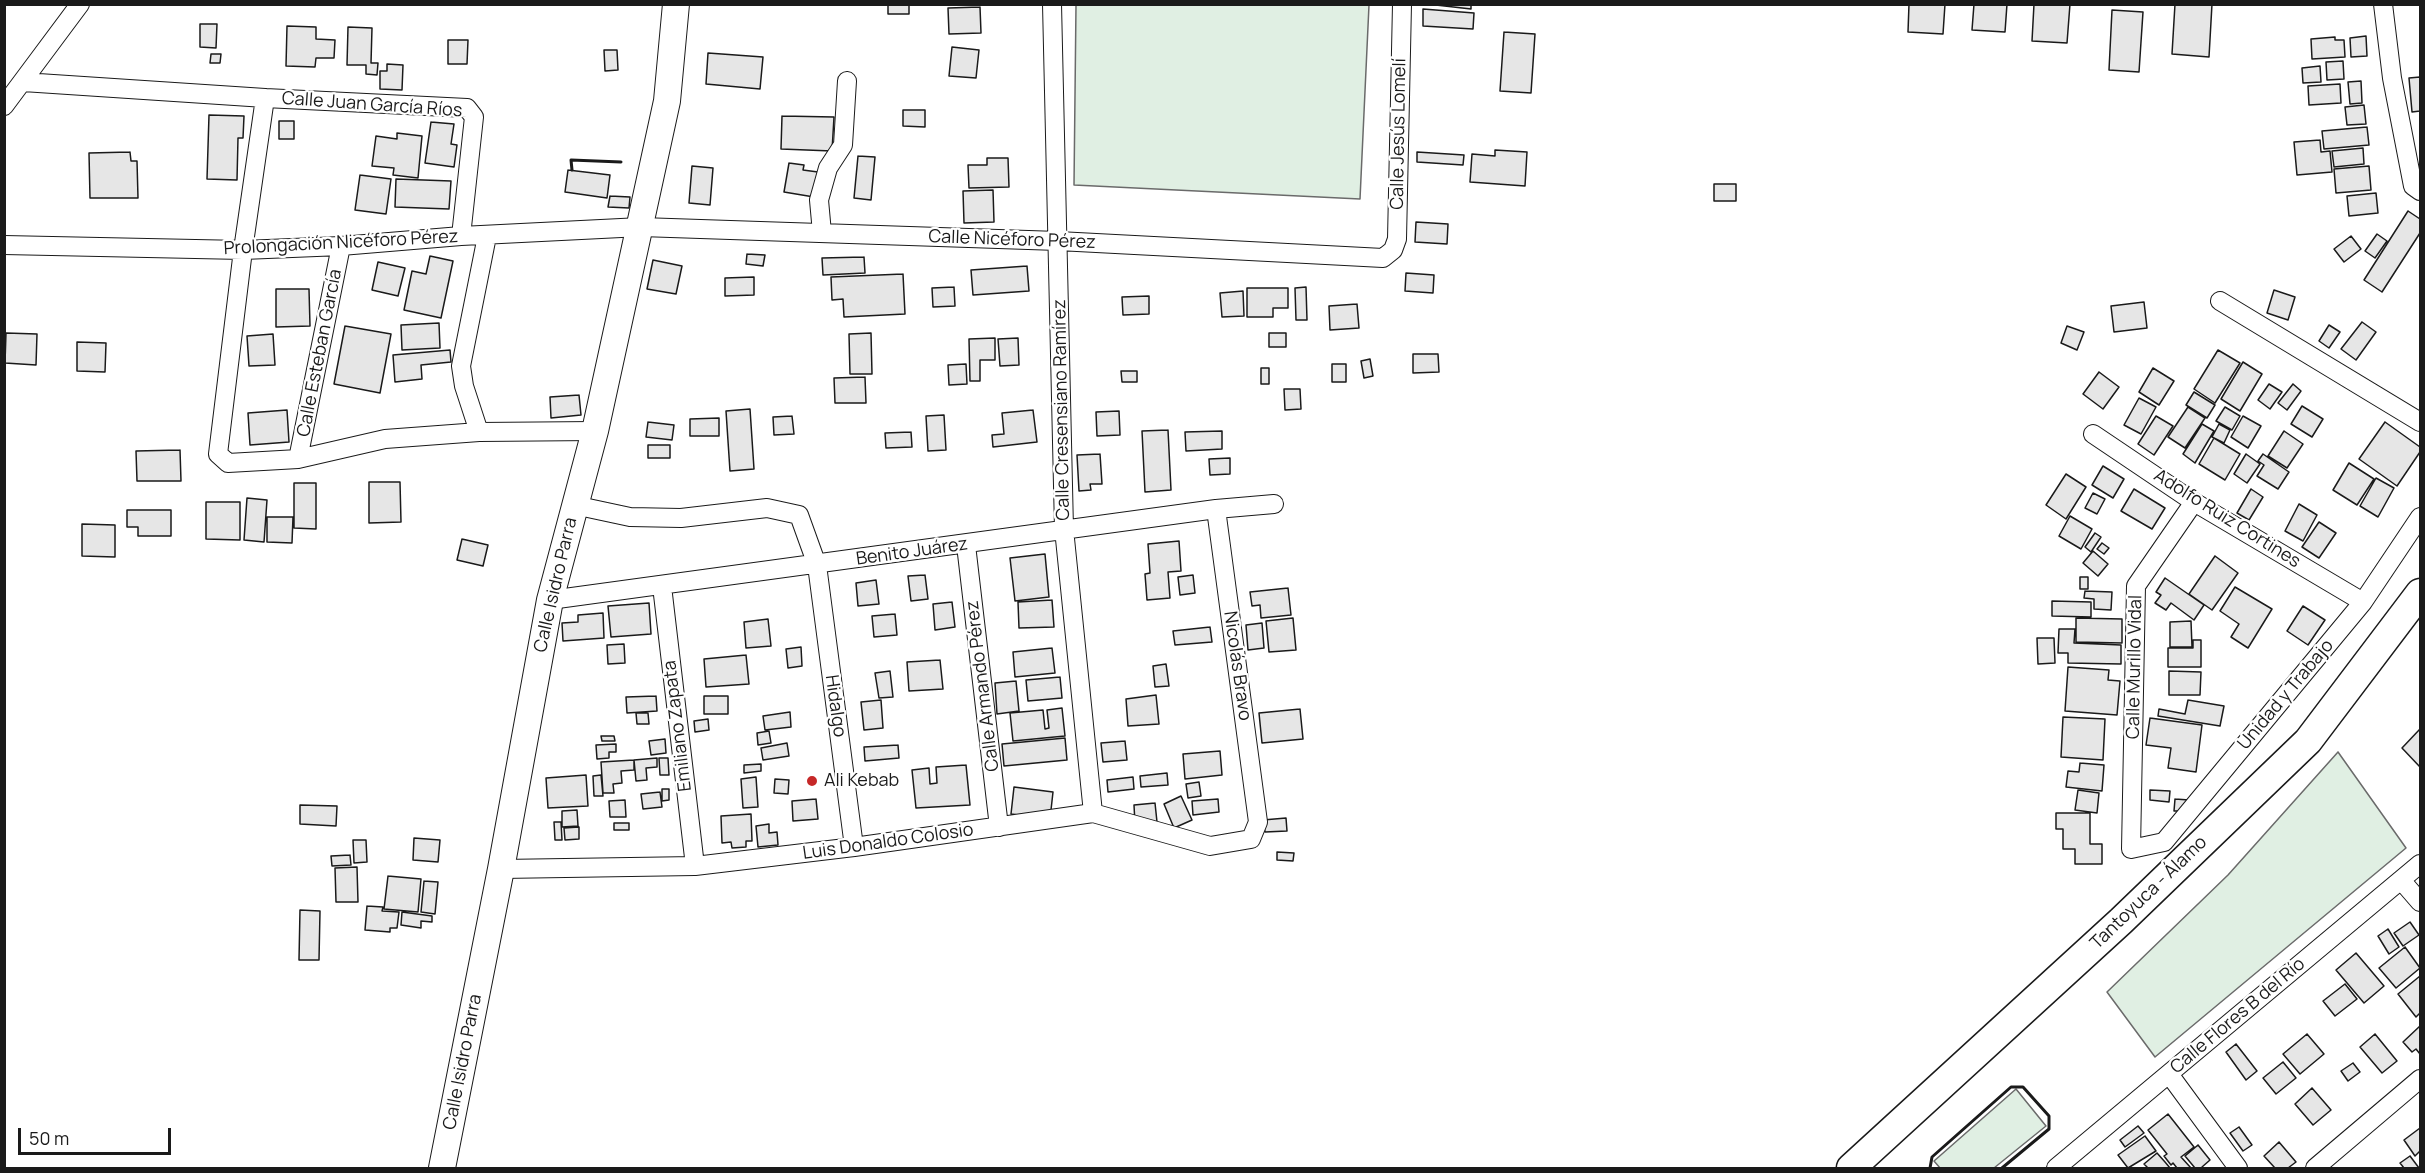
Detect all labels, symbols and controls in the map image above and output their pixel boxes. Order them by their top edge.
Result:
street label: Calle Jesús Lomelí [1387,58,1411,210]
street label: Calle Juan García Ríos [281,88,463,122]
street label: Prolongación Nicéforo Pérez [223,226,459,260]
street label: Calle Nicéforo Pérez [928,226,1096,254]
street label: Calle Esteban García [293,267,347,439]
street label: Calle Cresensiano Ramírez [1049,299,1075,521]
street label: Adolfo Ruiz Cortines [2150,465,2304,573]
street label: Calle Isidro Parra [530,516,582,654]
street label: Benito Juárez [855,533,969,571]
street label: Calle Murillo Vidal [2123,595,2147,739]
street label: Calle Armando Pérez [962,599,1004,773]
street label: Nicolás Bravo [1219,610,1255,722]
street label: Unidad y Trabajo [2234,635,2338,755]
street label: Emiliano Zapata [659,659,697,793]
street label: Hidalgo [820,673,850,739]
place label: Ali Kebab [824,770,899,792]
marker: Ali Kebab [805,774,819,788]
street label: Luis Donaldo Colosio [801,819,975,865]
street label: Tantoyuca - Álamo [2086,832,2212,954]
street label: Calle Flores B del Río [2166,953,2310,1079]
street label: Calle Isidro Parra [439,992,487,1132]
scale bar [21,1116,174,1154]
text: 50 m [29,1126,69,1150]

